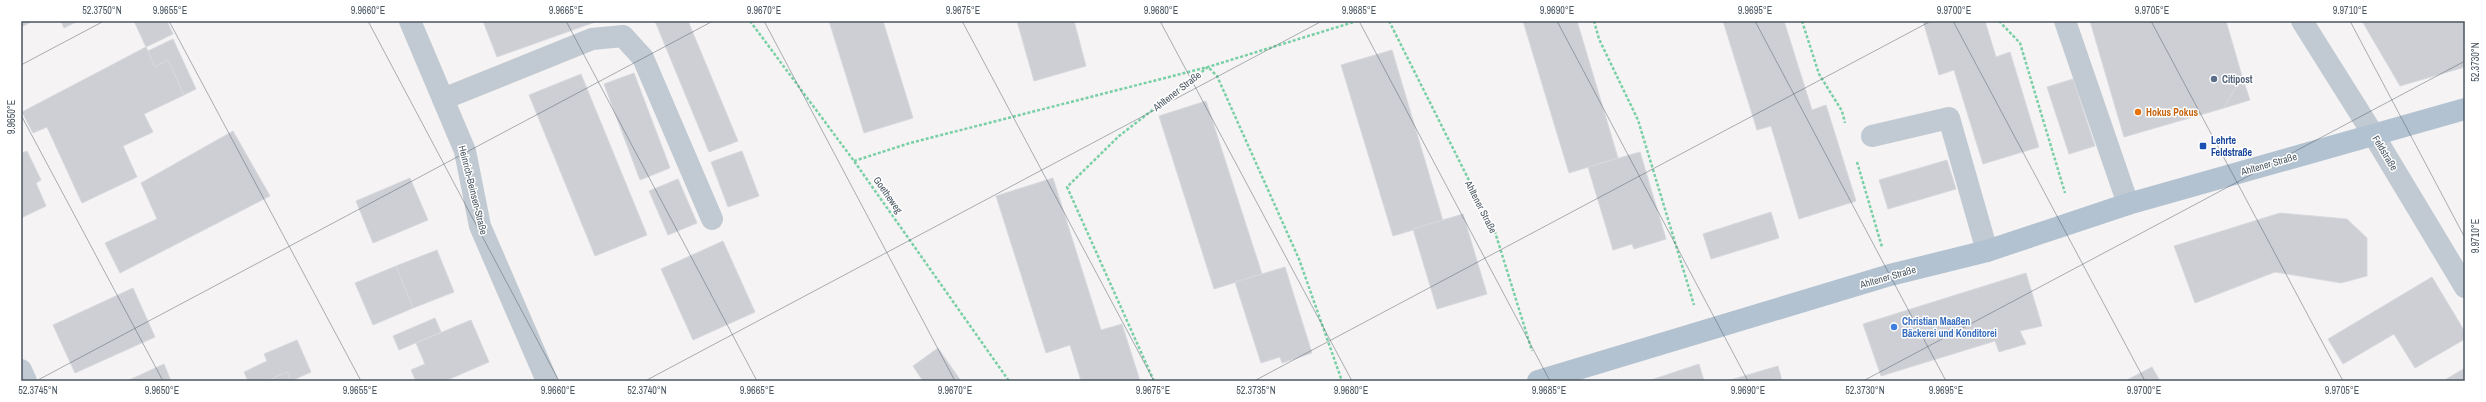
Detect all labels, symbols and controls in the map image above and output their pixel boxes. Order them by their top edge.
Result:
text: 52.3750°N [82,4,122,17]
text: 9.9655°E [153,4,187,17]
text: 9.9660°E [351,4,385,17]
text: 9.9665°E [549,4,583,17]
text: 9.9670°E [747,4,781,17]
text: 9.9675°E [946,4,980,17]
text: 9.9680°E [1144,4,1178,17]
text: 9.9685°E [1342,4,1376,17]
text: 9.9690°E [1540,4,1574,17]
text: 9.9695°E [1738,4,1772,17]
text: 9.9700°E [1937,4,1971,17]
text: 9.9705°E [2135,4,2169,17]
text: 9.9710°E [2333,4,2367,17]
text: 52.3730°N [2469,42,2482,82]
street label: Ahltener Straße [1150,68,1204,114]
place label: Citipost [2222,73,2253,86]
marker: Citipost [2209,74,2219,84]
text: 9.9650°E [5,100,18,134]
place label: Hokus Pokus [2146,106,2198,119]
marker: Hokus Pokus [2133,107,2143,117]
street label: Feldstraße [2369,133,2401,173]
place label: Lehrte Feldstraße [2211,134,2253,159]
marker: Lehrte Feldstraße [2198,141,2208,151]
street label: Heinrich-Beinsen-Straße [456,144,490,236]
street label: Ahltener Straße [2239,150,2299,178]
street label: Goetheweg [871,174,906,216]
street label: Ahltener Straße [1462,178,1500,236]
text: 9.9710°E [2469,219,2482,253]
street label: Ahltener Straße [1858,263,1918,291]
place label: Christian Maaßen Bäckerei und Konditorei [1902,315,1997,340]
marker: Christian Maaßen Bäckerei und Konditorei [1889,322,1899,332]
text: 52.3745°N [18,384,58,397]
text: 9.9650°E [145,384,179,397]
text: 9.9655°E [343,384,377,397]
text: 9.9660°E [541,384,575,397]
text: 52.3740°N [627,384,667,397]
text: 9.9665°E [740,384,774,397]
text: 9.9670°E [938,384,972,397]
text: 9.9675°E [1136,384,1170,397]
text: 52.3735°N [1236,384,1276,397]
text: 9.9680°E [1334,384,1368,397]
text: 9.9685°E [1532,384,1566,397]
text: 9.9690°E [1731,384,1765,397]
text: 52.3730°N [1845,384,1885,397]
text: 9.9695°E [1929,384,1963,397]
text: 9.9700°E [2127,384,2161,397]
text: 9.9705°E [2325,384,2359,397]

